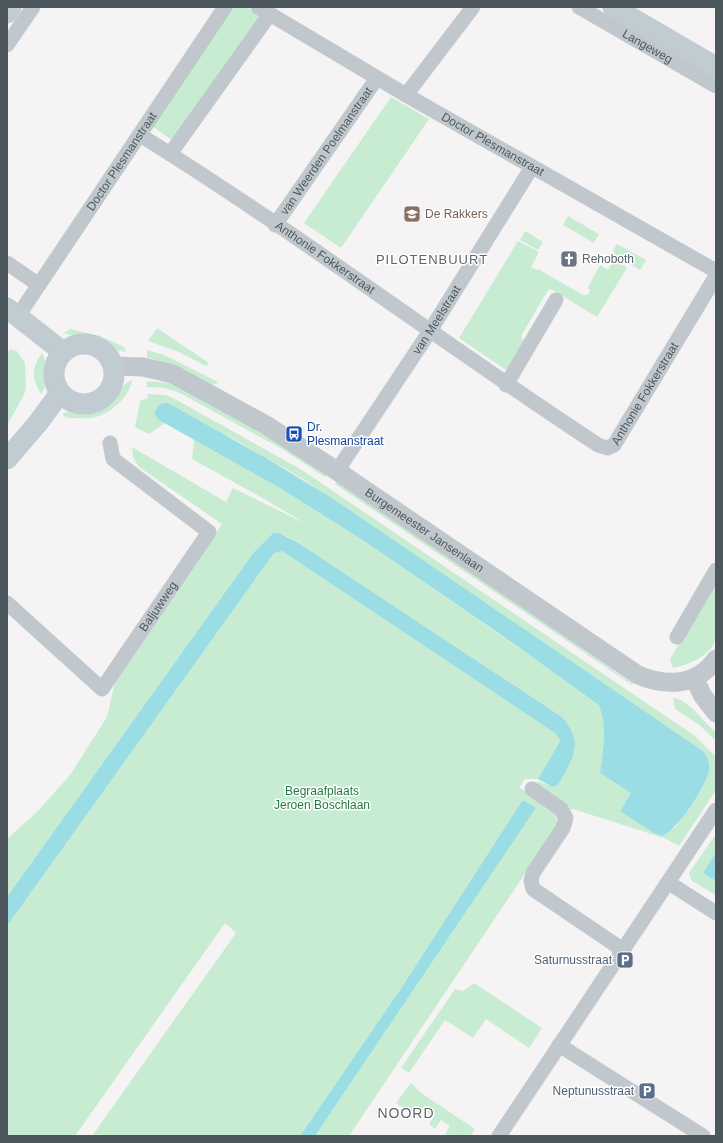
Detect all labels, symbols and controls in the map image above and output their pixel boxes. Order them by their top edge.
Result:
street label: Langeweg [620,27,675,66]
street label: van Weerden Poelmanstraat [277,84,376,218]
street label: Doctor Plesmanstraat [84,109,160,213]
street label: Doctor Plesmanstraat [439,110,547,179]
school or university icon: De Rakkers [402,204,422,224]
place label: De Rakkers [425,207,488,221]
street label: Anthonie Fokkerstraat [273,218,378,297]
church icon: Rehoboth [559,249,579,269]
district label: PILOTENBUURT [376,252,488,267]
place label: Rehoboth [582,252,634,266]
street label: van Meelstraat [410,282,464,357]
street label: Anthonie Fokkerstraat [609,339,682,448]
place label: Dr. Plesmanstraat [307,420,384,448]
bus stop icon: Dr. Plesmanstraat [284,424,304,444]
street label: Burgemeester Jansenlaan [362,485,486,575]
street label: Baljuwweg [136,579,180,634]
park label: Begraafplaats Jeroen Boschlaan [274,784,370,812]
parking icon: Saturnusstraat [615,950,635,970]
place label: Saturnusstraat [534,953,613,967]
parking icon: Neptunusstraat [637,1081,657,1101]
place label: Neptunusstraat [553,1084,635,1098]
district label: NOORD [377,1105,435,1121]

